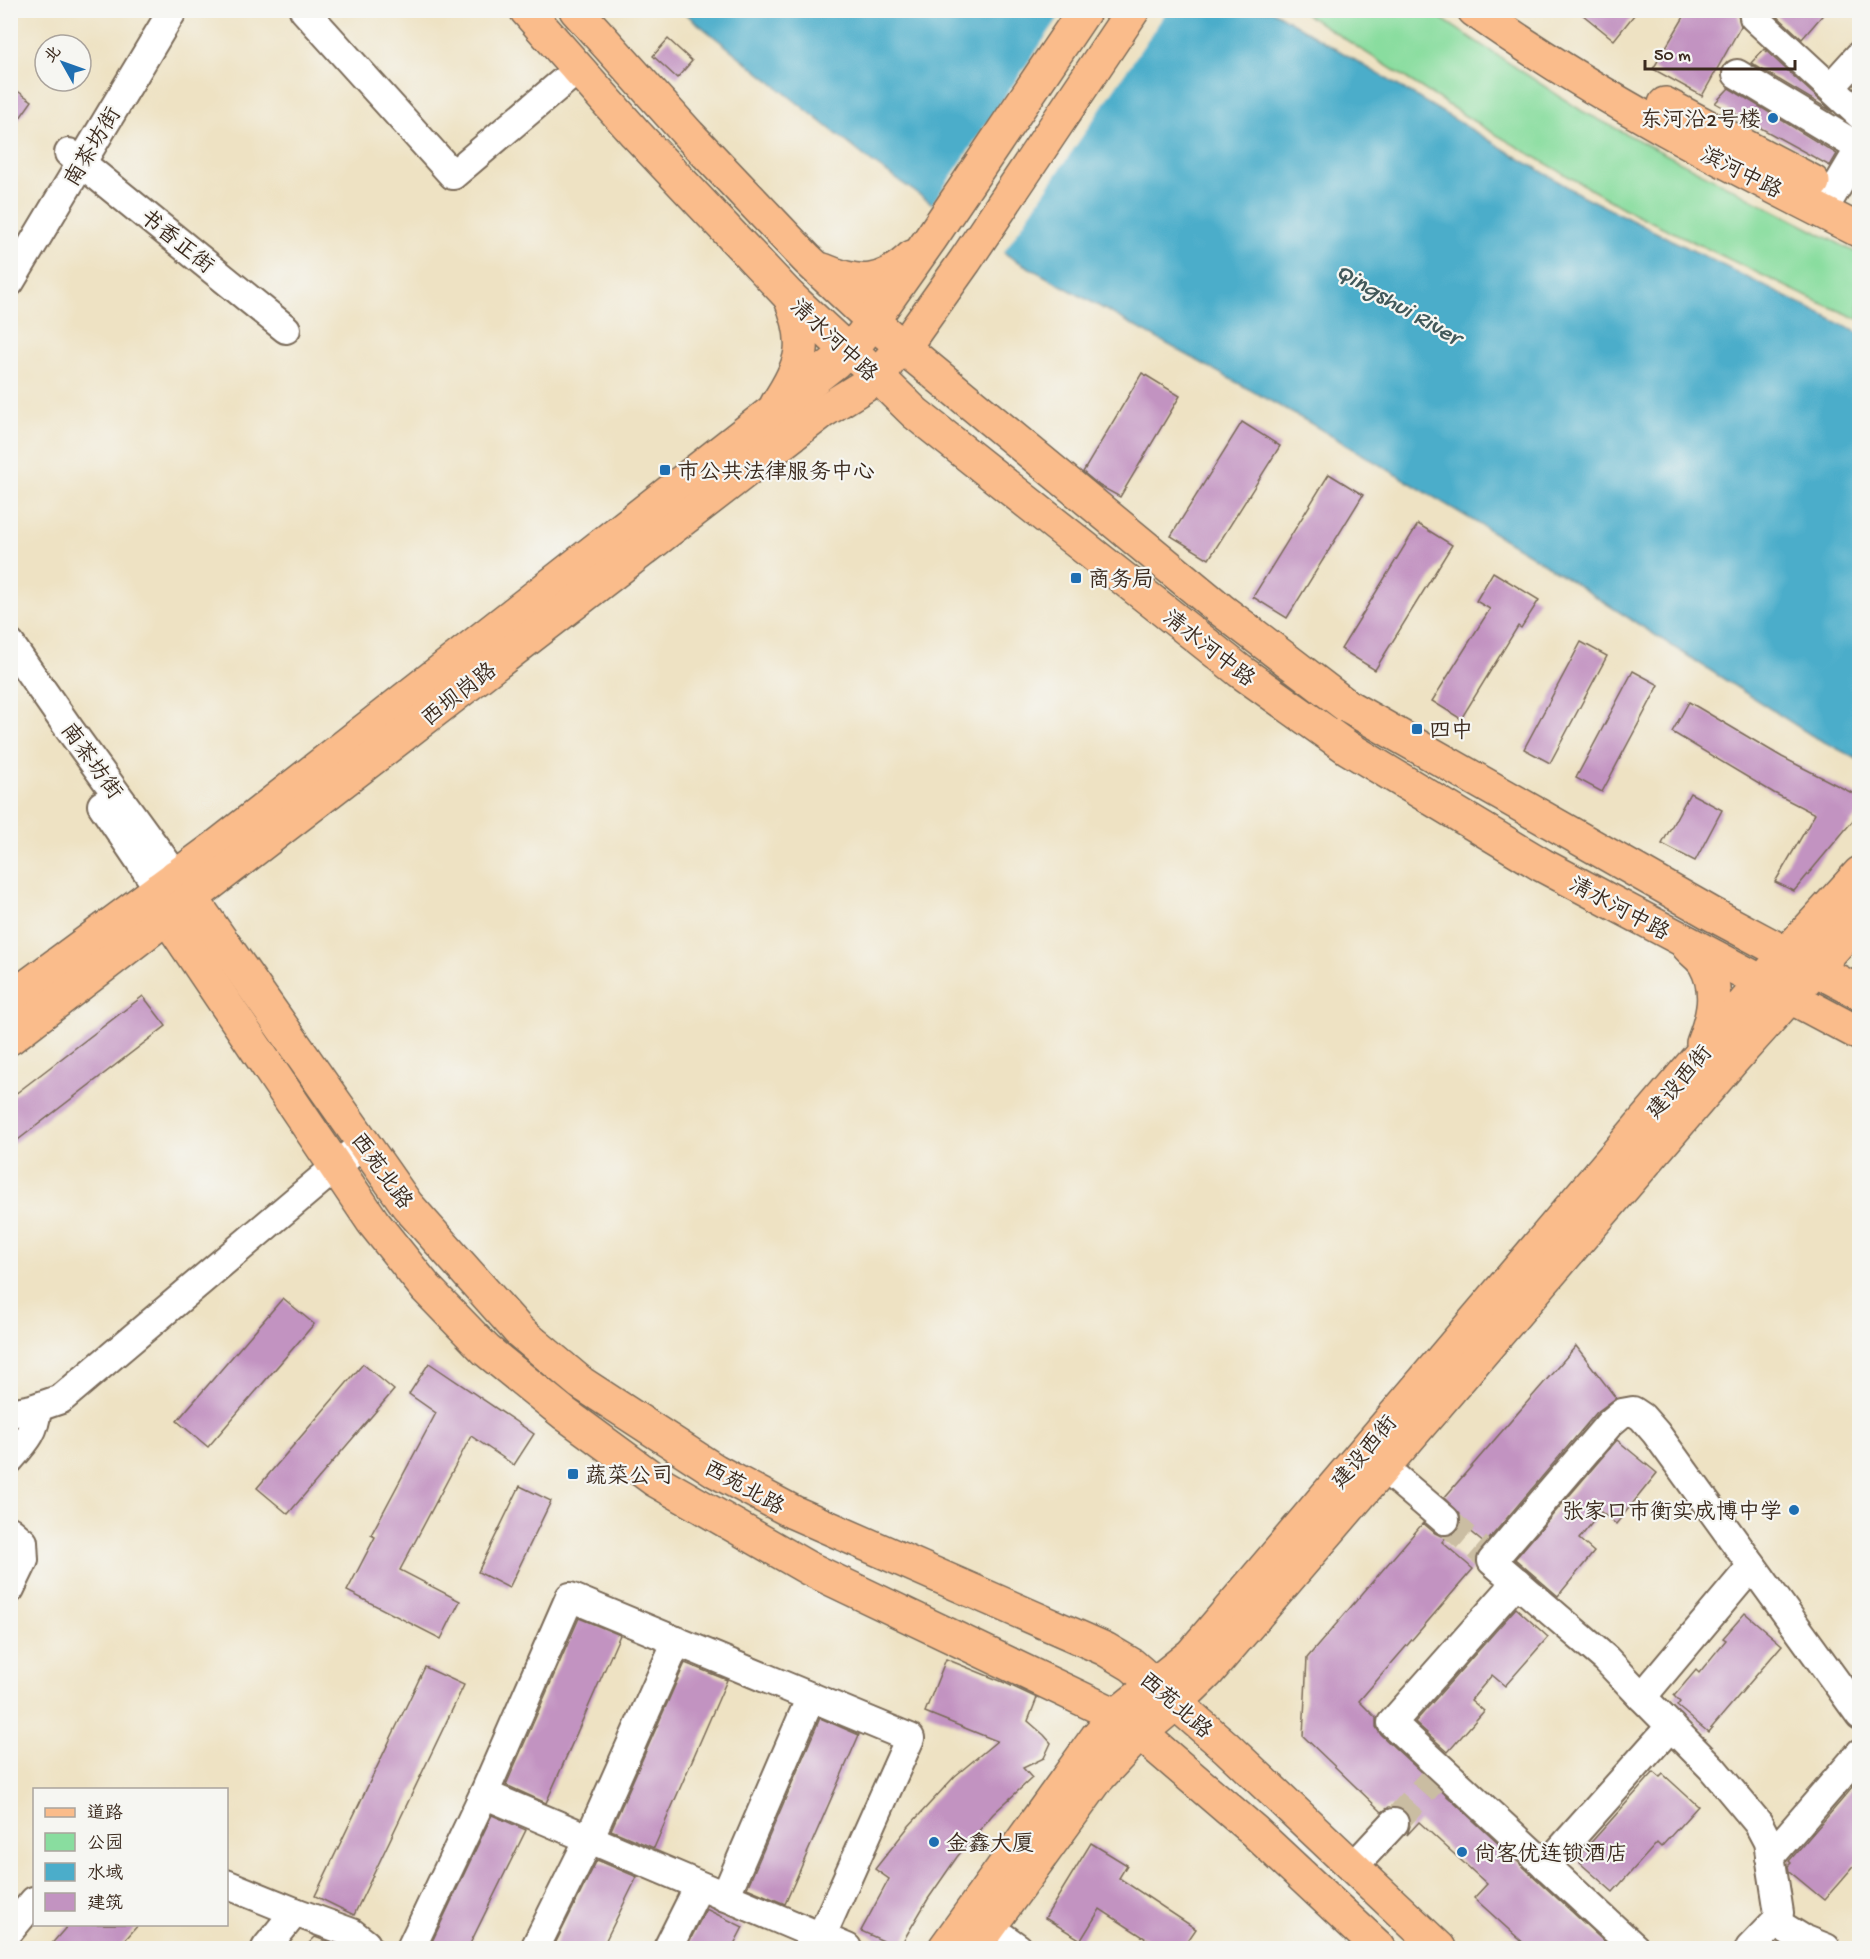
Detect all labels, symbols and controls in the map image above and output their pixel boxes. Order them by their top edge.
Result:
north arrow [33,33,93,93]
scale bar [1645,33,1795,71]
text: 北 [41,43,67,68]
text: 50 m [1654,46,1691,67]
street label: 南茶坊街 [59,103,128,192]
place label: 东河沿2号楼 [1640,108,1761,135]
marker: 东河沿2号楼 [1766,111,1780,125]
street label: 滨河中路 [1695,141,1786,206]
street label: 书香正街 [133,205,218,281]
water label: Qingshui River [1330,259,1469,356]
street label: 清水河中路 [783,293,883,389]
place label: 市公共法律服务中心 [677,459,875,487]
marker: 市公共法律服务中心 [658,463,672,477]
place label: 商务局 [1088,568,1154,595]
marker: 商务局 [1069,571,1083,585]
street label: 清水河中路 [1156,604,1260,694]
street label: 西坝岗路 [417,657,503,733]
street label: 南茶坊街 [53,718,128,806]
place label: 四中 [1429,718,1473,746]
marker: 四中 [1410,722,1424,736]
street label: 清水河中路 [1563,871,1674,948]
street label: 建设西街 [1642,1041,1719,1126]
street label: 西苑北路 [343,1128,418,1216]
street label: 建设西街 [1327,1411,1404,1496]
street label: 西苑北路 [698,1455,789,1522]
place label: 蔬菜公司 [585,1464,673,1491]
marker: 蔬菜公司 [566,1467,580,1481]
place label: 张家口市衡实成博中学 [1562,1499,1782,1527]
marker: 张家口市衡实成博中学 [1787,1503,1801,1517]
street label: 西苑北路 [1133,1667,1217,1746]
legend [33,1788,228,1926]
text: 道路 [87,1803,123,1825]
place label: 金鑫大厦 [946,1831,1034,1859]
text: 公园 [87,1833,123,1855]
marker: 金鑫大厦 [927,1835,941,1849]
place label: 尚客优连锁酒店 [1474,1842,1628,1869]
marker: 尚客优连锁酒店 [1455,1845,1469,1859]
text: 水域 [87,1863,123,1885]
text: 建筑 [87,1893,123,1915]

